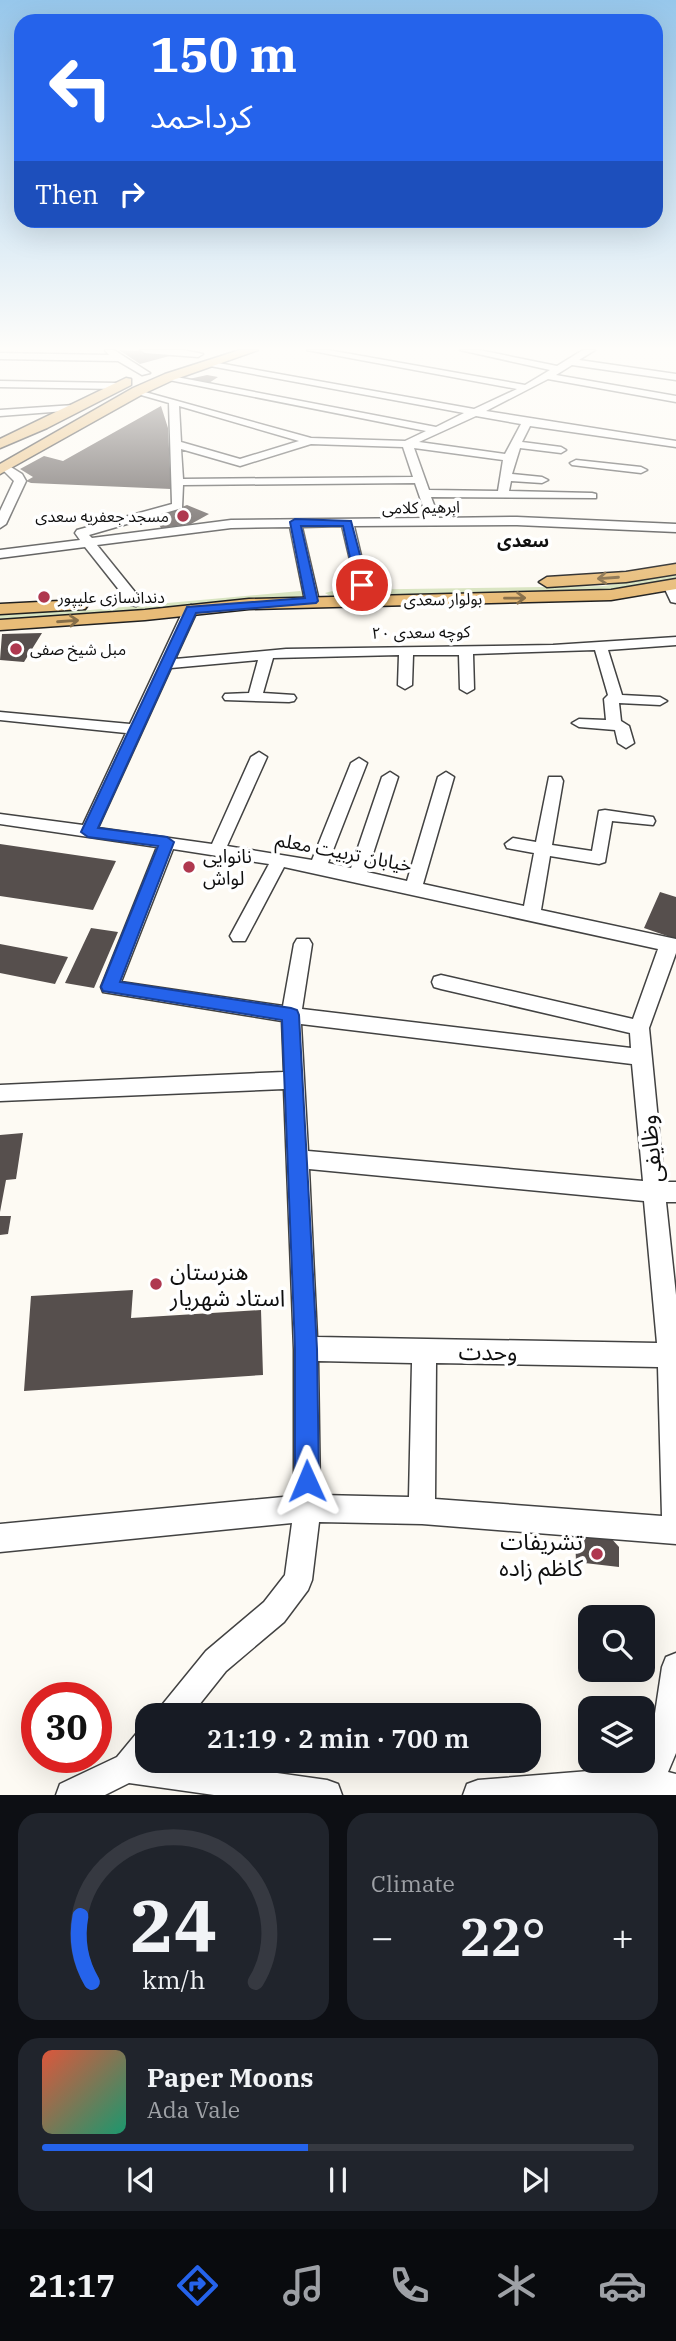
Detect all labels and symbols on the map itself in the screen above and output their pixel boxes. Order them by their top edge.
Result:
street label: ابرهیم کلامی [382,496,460,521]
place label: مسجد جعفریه سعدی [35,506,169,526]
marker: مسجد جعفریه سعدی [175,508,191,524]
district label: سعدی [497,529,549,552]
pin [332,555,392,615]
one-way arrow [598,572,620,585]
place label: دندانسازی علیپور [57,587,165,608]
street label: بولوار سعدی [404,588,482,610]
marker: دندانسازی علیپور [36,589,52,605]
one-way arrow [503,591,526,605]
one-way arrow [56,614,79,627]
street label: کوچه سعدی ۲۰ [372,621,471,644]
place label: مبل شیخ صفی [30,639,126,662]
marker: مبل شیخ صفی [8,641,24,657]
street label: خیابان تربیت معلم [273,827,414,880]
place label: نانوایی لواش [203,844,252,890]
marker: نانوایی لواش [181,859,197,875]
street label: وظایفی [632,1114,668,1184]
place label: هنرستان استاد شهریار [169,1256,285,1312]
marker: هنرستان استاد شهریار [148,1276,164,1292]
street label: وحدت [458,1335,518,1367]
position arrow [270,1444,344,1518]
place label: تشریفات کاظم زاده [499,1526,584,1585]
marker: تشریفات کاظم زاده [589,1546,605,1562]
speed limit sign: 30 [21,1682,112,1773]

